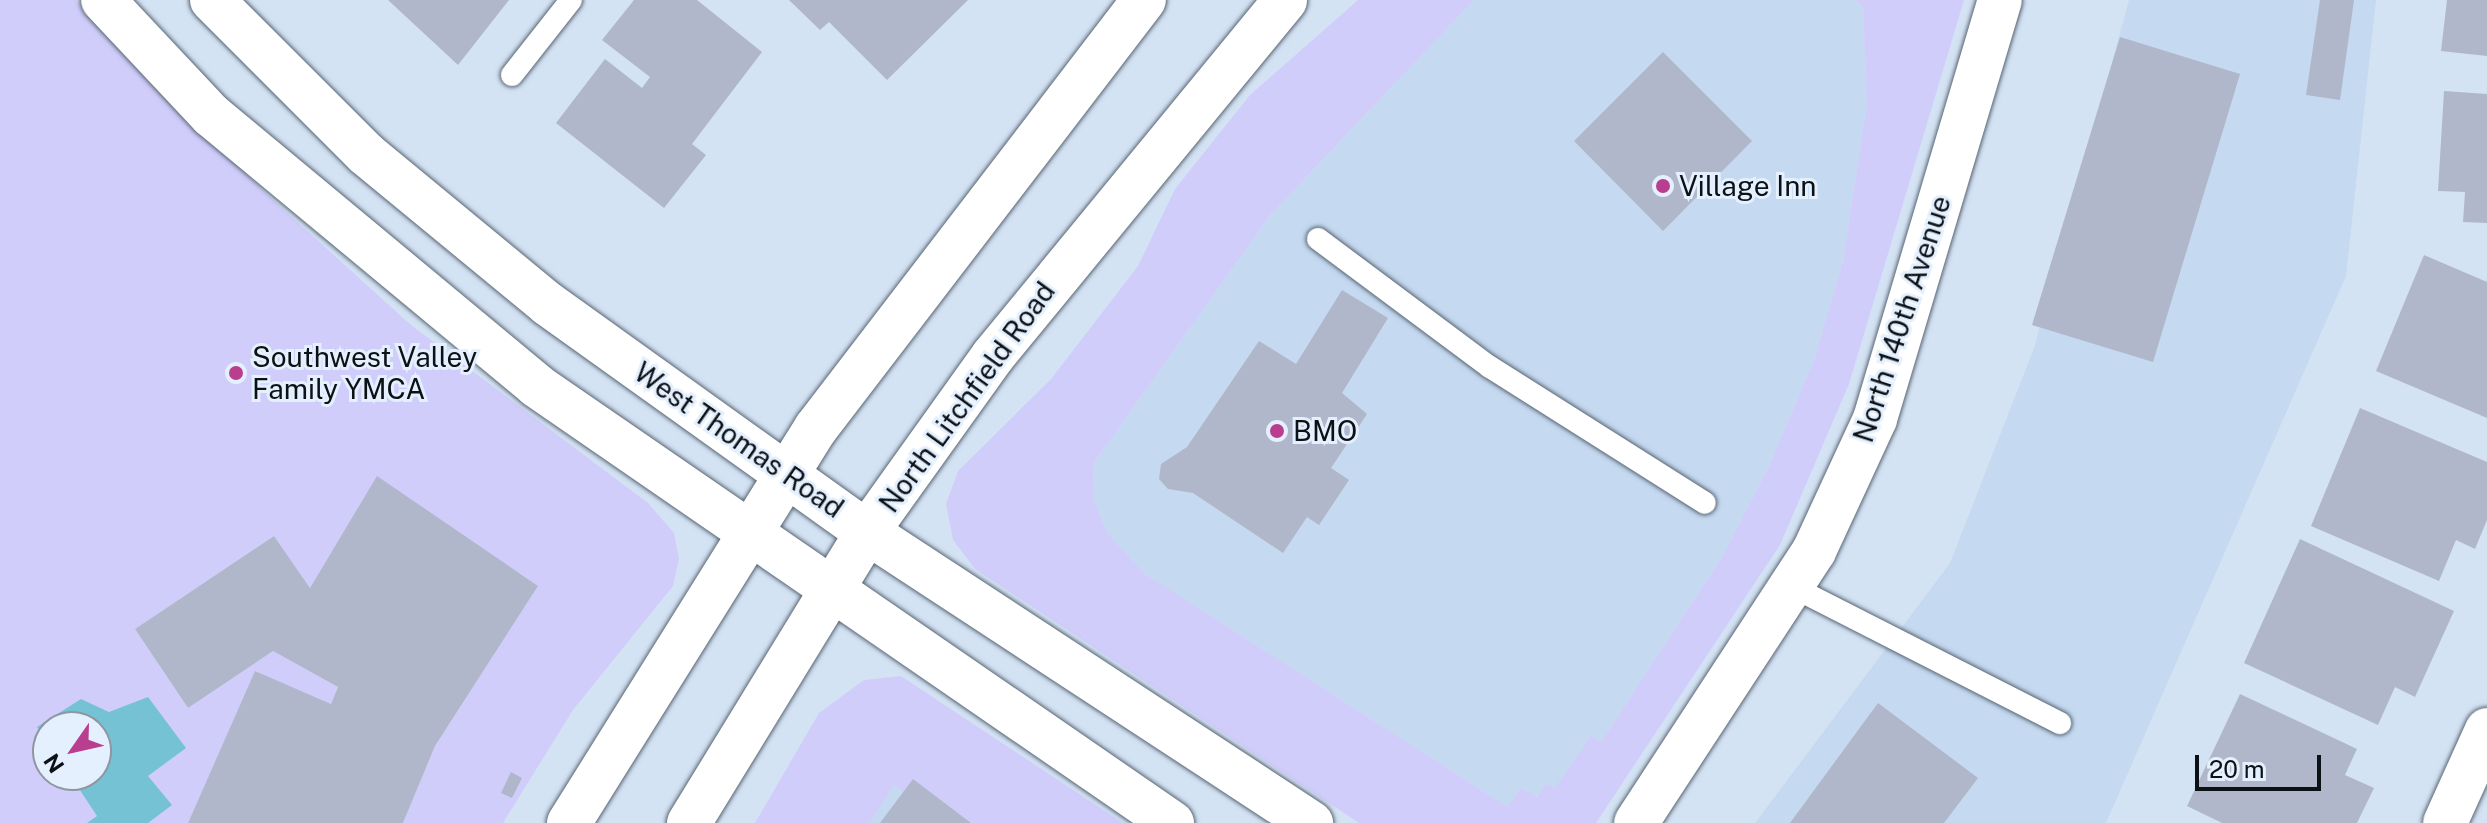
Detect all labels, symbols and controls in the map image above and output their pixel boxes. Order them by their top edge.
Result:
place label: Village Inn [1679,169,1817,203]
marker: Village Inn [1654,177,1672,195]
street label: North 140th Avenue [1846,191,1958,447]
street label: North Litchfield Road [872,275,1062,519]
place label: Southwest Valley Family YMCA [252,340,478,406]
street label: West Thomas Road [628,355,850,525]
marker: Southwest Valley Family YMCA [227,364,245,382]
place label: BMO [1293,414,1357,448]
marker: BMO [1268,422,1286,440]
north arrow [32,711,112,791]
scale bar [2199,739,2325,789]
text: N [38,749,69,778]
text: 20 m [2209,755,2265,783]

